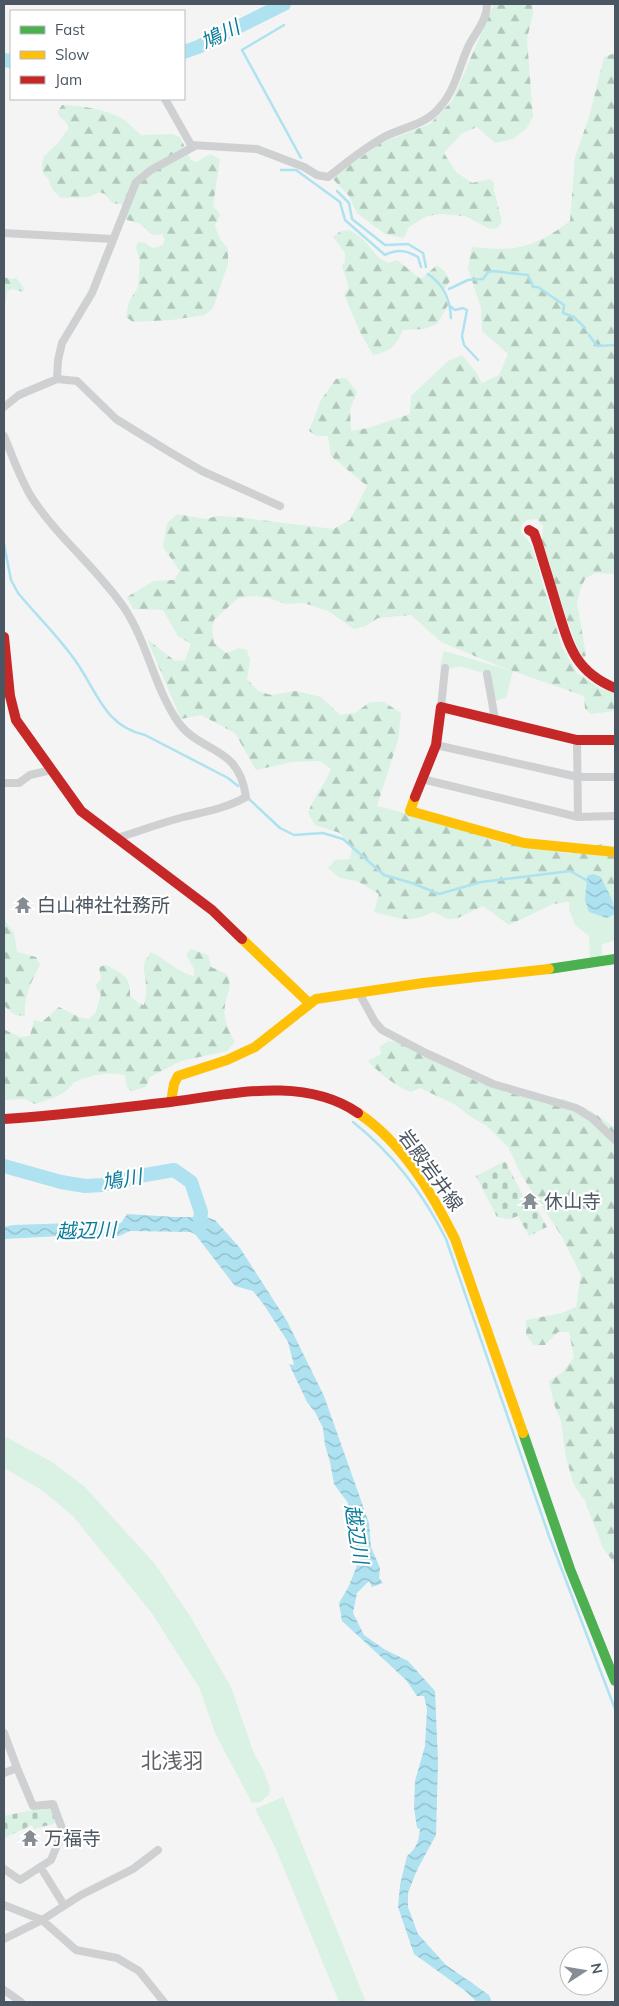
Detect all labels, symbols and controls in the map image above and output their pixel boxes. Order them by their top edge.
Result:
legend [10,10,185,100]
water label: 鳩川 [197,13,245,54]
text: Fast [55,20,85,39]
text: Slow [55,45,89,64]
text: Jam [55,70,82,89]
place label: 白山神社社務所 [37,893,170,917]
temple icon: 白山神社社務所 [13,895,33,915]
street label: 岩殿岩井線 [393,1125,469,1215]
water label: 鳩川 [100,1163,146,1195]
place label: 休山寺 [544,1189,601,1213]
temple icon: 休山寺 [520,1191,540,1211]
water label: 越辺川 [56,1216,118,1244]
water label: 越辺川 [340,1502,374,1568]
district label: 北浅羽 [141,1747,204,1773]
place label: 万福寺 [44,1826,101,1850]
temple icon: 万福寺 [20,1828,40,1848]
north arrow [559,1946,609,1996]
text: N [587,1961,607,1975]

